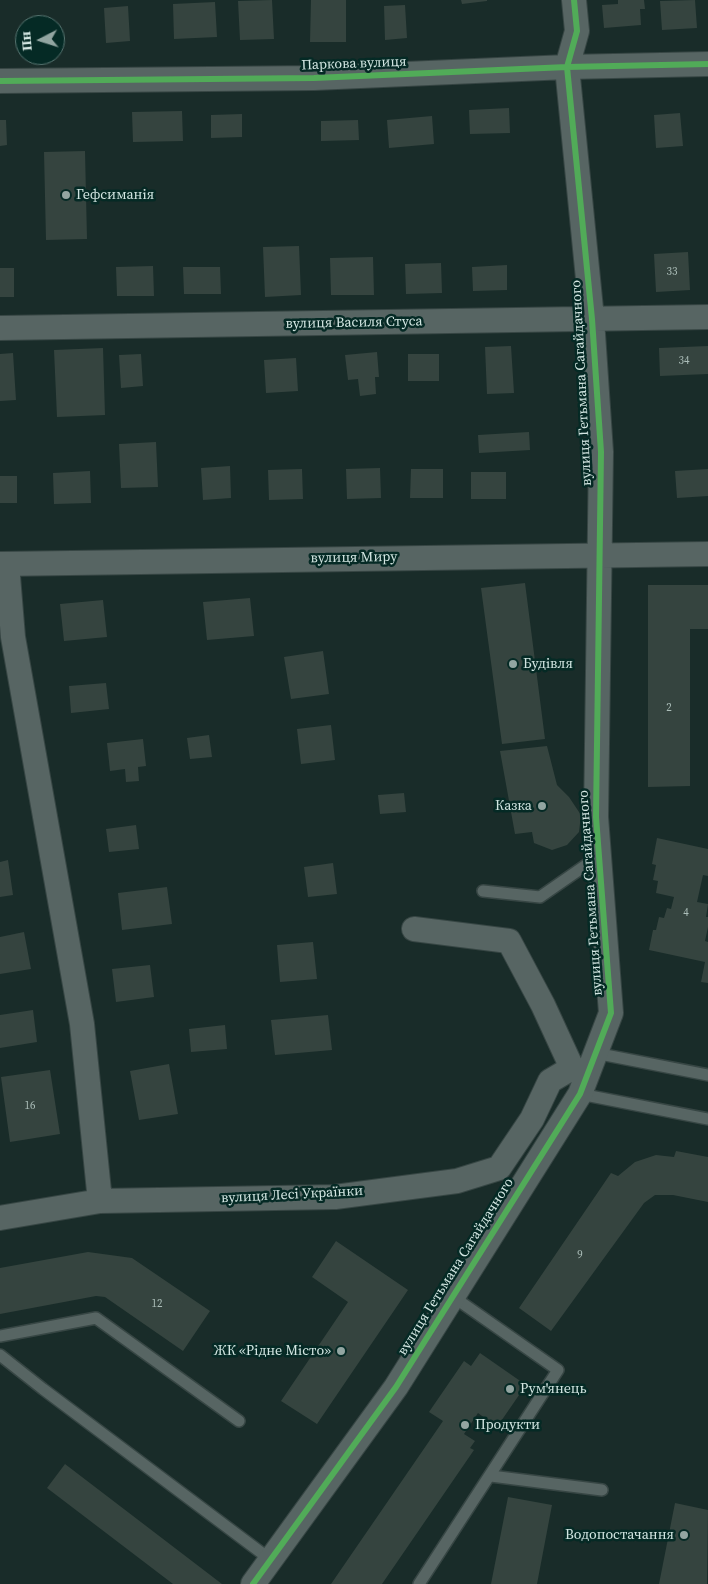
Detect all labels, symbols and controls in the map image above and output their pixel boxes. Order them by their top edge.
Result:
north arrow [15,15,65,65]
text: Пн [15,31,37,52]
street label: Паркова вулиця [301,54,407,74]
place label: Гефсиманія [76,187,154,203]
marker: Гефсиманія [60,189,72,201]
house number: 33 [667,265,677,279]
street label: вулиця Гетьмана Сагайдачного [568,280,596,486]
street label: вулиця Василя Стуса [285,313,423,333]
house number: 34 [679,354,689,368]
street label: вулиця Миру [310,549,398,567]
place label: Будівля [523,656,573,672]
marker: Будівля [507,658,519,670]
house number: 2 [666,701,672,715]
street label: вулиця Гетьмана Сагайдачного [575,790,607,996]
place label: Казка [495,798,532,814]
marker: Казка [536,800,548,812]
house number: 4 [683,906,689,920]
house number: 16 [25,1099,35,1113]
street label: вулиця Гетьмана Сагайдачного [394,1175,518,1359]
street label: вулиця Лесі Українки [221,1183,363,1207]
house number: 9 [577,1248,583,1262]
house number: 12 [152,1297,162,1311]
place label: ЖК «Рідне Місто» [214,1343,331,1359]
marker: ЖК «Рідне Місто» [335,1345,347,1357]
place label: Рум'янець [520,1381,587,1397]
marker: Рум'янець [504,1383,516,1395]
place label: Продукти [475,1417,540,1433]
marker: Продукти [459,1419,471,1431]
place label: Водопостачання [565,1527,674,1543]
marker: Водопостачання [678,1529,690,1541]

